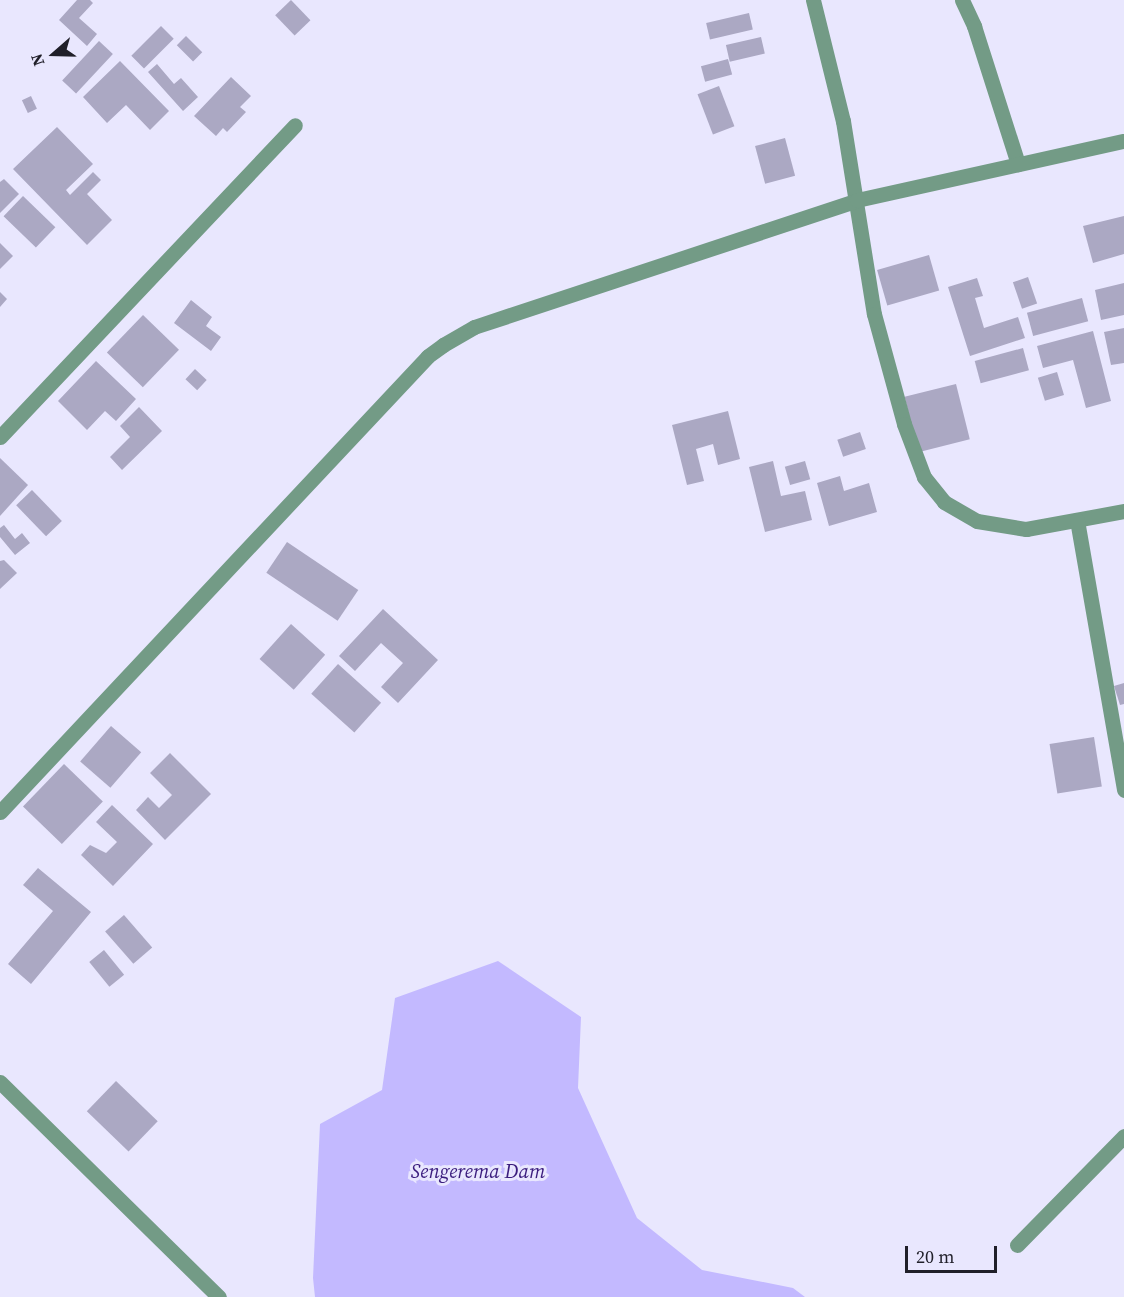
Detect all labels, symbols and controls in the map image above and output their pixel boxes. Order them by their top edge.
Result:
north arrow [24,24,84,84]
text: N [25,51,49,69]
water label: Sengerema Dam [411,1159,545,1183]
scale bar [908,1234,1000,1272]
text: 20 m [916,1244,954,1269]

